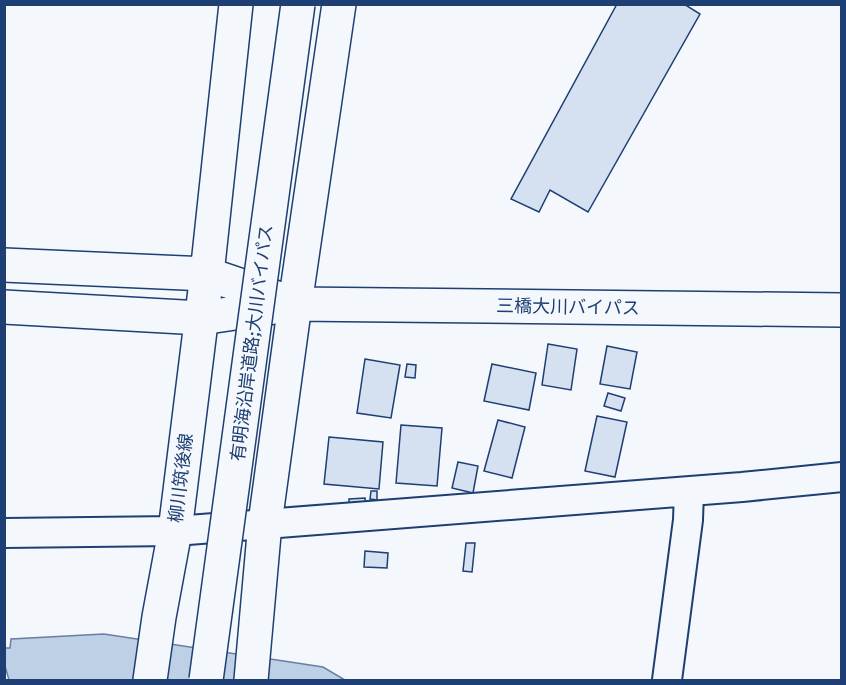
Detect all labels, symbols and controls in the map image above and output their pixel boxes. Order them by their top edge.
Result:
street label: 有明海沿岸道路;大川バイパス [227,223,277,463]
street label: 三橋大川バイパス [496,295,640,319]
street label: 柳川筑後線 [165,432,197,524]

